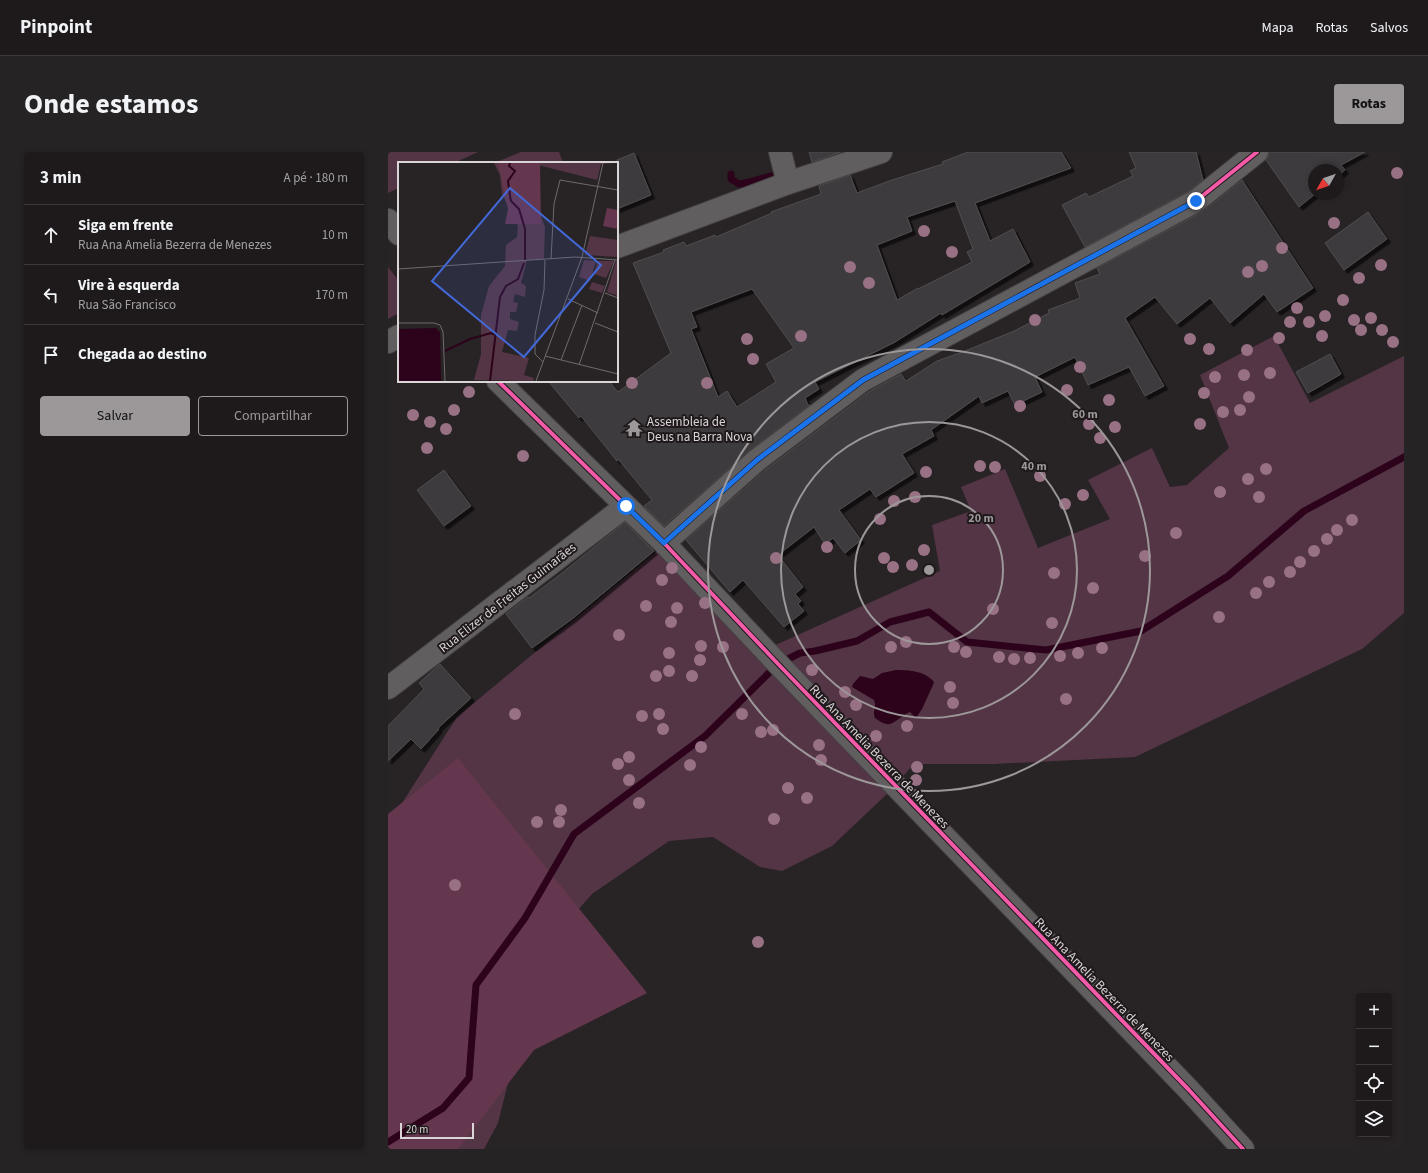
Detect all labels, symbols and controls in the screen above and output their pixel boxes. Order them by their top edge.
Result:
text: Pinpoint [20,14,92,41]
text: Mapa [1262,18,1293,38]
text: Rotas [1315,18,1348,38]
text: Salvos [1370,18,1408,38]
text: Onde estamos [24,84,198,124]
button: Rotas [1334,84,1404,124]
inset map [398,162,618,382]
north arrow [1308,164,1344,200]
text: 3 min [40,166,81,190]
text: A pé · 180 m [283,169,348,187]
route end [1187,192,1205,210]
text: Siga em frente [78,215,173,236]
icon: ahead [40,224,62,246]
text: 10 m [322,226,348,244]
text: Rua Ana Amelia Bezerra de Menezes [78,236,272,254]
text: Vire à esquerda [78,275,180,296]
icon: left [40,284,62,306]
text: 170 m [315,286,348,304]
text: Rua São Francisco [78,296,176,314]
icon: arrive [40,344,62,366]
text: Chegada ao destino [78,344,207,365]
button: Salvar [40,396,190,436]
button: Compartilhar [198,396,348,436]
text: 60 m [1072,406,1098,423]
place label: Assembleia de Deus na Barra Nova [647,413,753,446]
temple icon: Assembleia de Deus na Barra Nova [624,418,644,438]
text: 40 m [1021,458,1047,475]
route start [617,497,635,515]
text: 20 m [968,510,994,527]
street label: Rua Elizer de Freitas Guimarães [435,538,580,657]
centre of rings [922,563,936,577]
street label: Rua Ana Amelia Bezerra de Menezes [806,681,953,833]
street label: Rua Ana Amelia Bezerra de Menezes [1031,914,1178,1066]
map controls [1356,993,1392,1137]
button: + [1356,993,1392,1029]
button: − [1356,1029,1392,1065]
button: locate [1356,1065,1392,1101]
button: layers [1356,1101,1392,1137]
scale bar [400,1121,474,1140]
text: 20 m [406,1122,428,1137]

